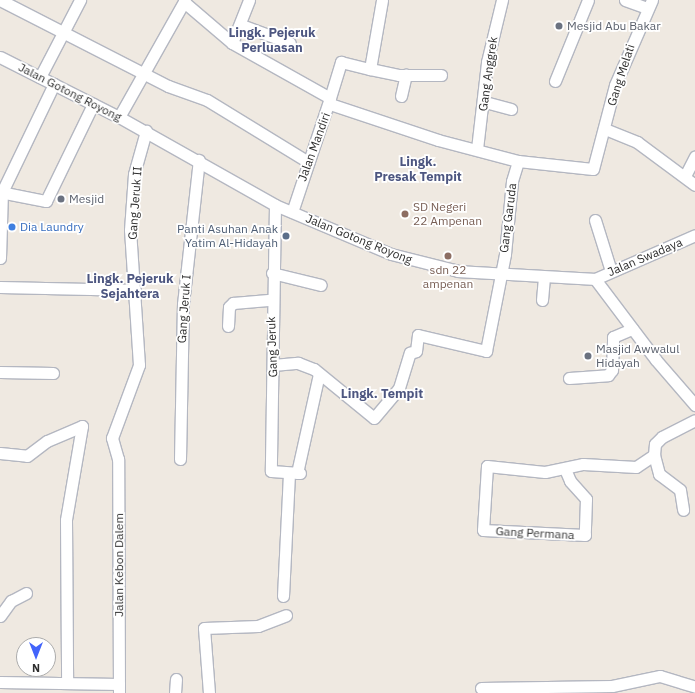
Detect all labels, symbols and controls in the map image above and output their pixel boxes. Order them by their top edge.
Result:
place label: Mesjid Abu Bakar [567,19,661,33]
marker: Mesjid Abu Bakar [554,21,564,31]
district label: Lingk. Pejeruk Perluasan [228,26,316,57]
street label: Gang Anggrek [476,36,500,112]
street label: Gang Melati [604,42,638,108]
street label: Jalan Gotong Royong [16,60,124,124]
street label: Jalan Mandiri [295,111,333,183]
district label: Lingk. Presak Tempit [374,155,462,186]
street label: Gang Jeruk II [125,166,145,240]
street label: Gang Garuda [497,182,519,254]
place label: Mesjid [69,192,104,206]
marker: Mesjid [56,194,66,204]
place label: SD Negeri 22 Ampenan [413,200,482,228]
marker: SD Negeri 22 Ampenan [400,209,410,219]
street label: Jalan Gotong Royong [304,211,414,267]
place label: Dia Laundry [20,220,84,234]
marker: Dia Laundry [7,222,17,232]
place label: Panti Asuhan Anak Yatim Al-Hidayah [177,222,278,250]
marker: Panti Asuhan Anak Yatim Al-Hidayah [281,231,291,241]
street label: Jalan Swadaya [605,235,685,279]
marker: sdn 22 ampenan [443,251,453,261]
place label: sdn 22 ampenan [423,263,473,291]
district label: Lingk. Pejeruk Sejahtera [86,272,174,303]
street label: Gang Jeruk I [174,274,194,344]
street label: Gang Jeruk [264,316,280,378]
place label: Masjid Awwalul Hidayah [596,342,679,370]
marker: Masjid Awwalul Hidayah [583,351,593,361]
district label: Lingk. Tempit [341,386,423,402]
street label: Jalan Kebon Dalem [112,513,126,617]
street label: Gang Permana [495,524,575,542]
north arrow [16,637,56,677]
text: N [32,661,40,675]

